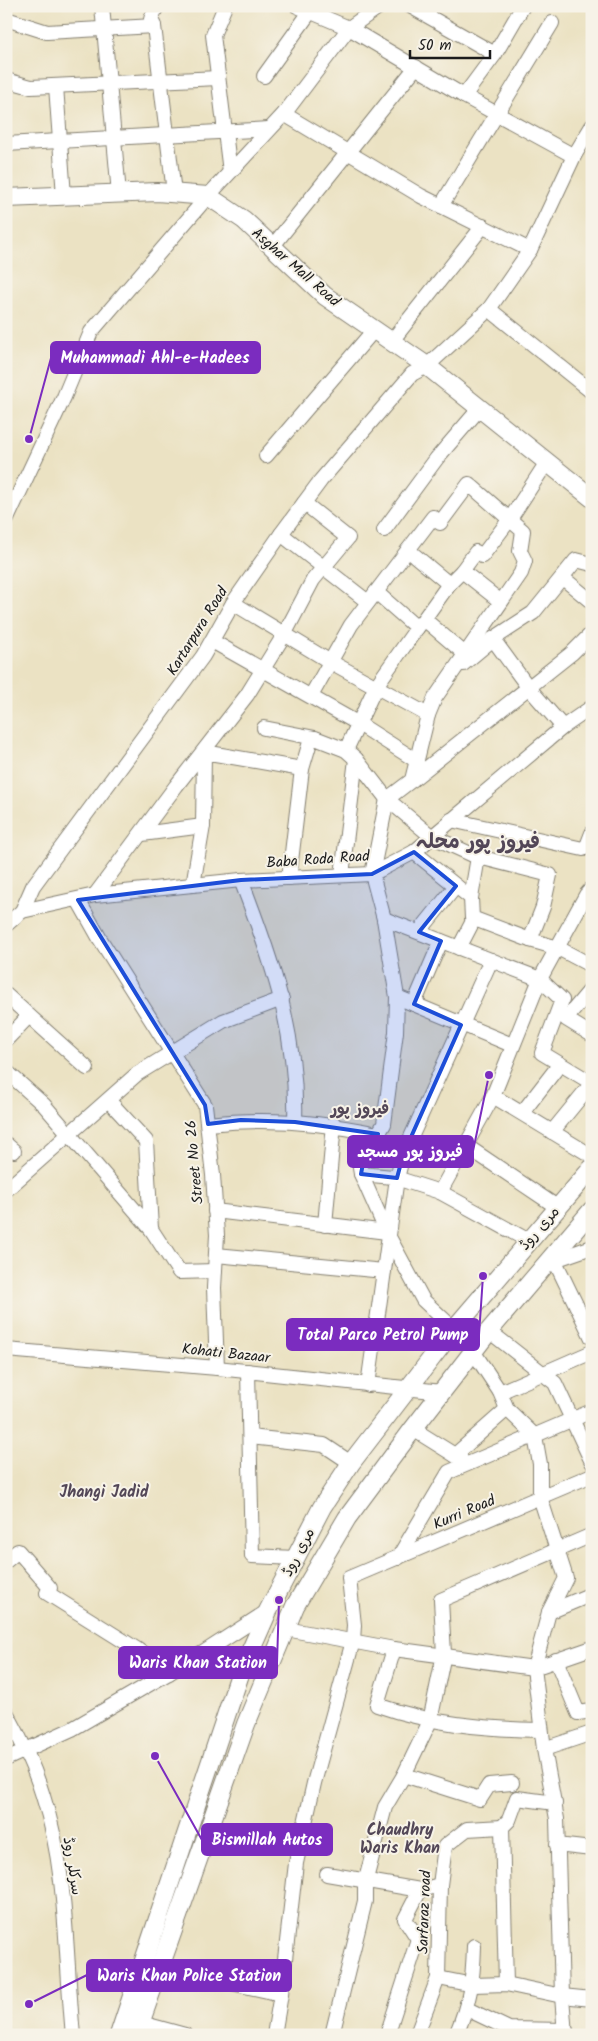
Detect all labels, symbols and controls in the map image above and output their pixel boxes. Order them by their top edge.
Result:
scale bar [410,28,490,60]
text: 50 m [418,34,452,58]
street label: Asghar Mall Road [246,222,345,314]
callout: Muhammadi Ahl-e-Hadees [51,342,260,373]
text: Muhammadi Ahl-e-Hadees [61,346,250,371]
street label: Kartarpura Road [161,582,235,681]
district label: فیروز پور محلہ [416,827,540,859]
street label: Baba Roda Road [266,844,371,876]
district label: فیروز پور [329,1097,389,1122]
street label: Street No 26 [179,1119,211,1205]
callout: فیروز پور مسجد [348,1136,473,1167]
text: فیروز پور مسجد [357,1140,463,1165]
street label: مری روڈ [514,1201,566,1256]
callout: Total Parco Petrol Pump [287,1319,479,1350]
text: Total Parco Petrol Pump [297,1323,469,1348]
street label: Kohati Bazaar [181,1337,272,1371]
district label: Jhangi Jadid [59,1480,149,1505]
street label: Kurri Road [429,1489,500,1537]
street label: مری روڈ [276,1524,322,1581]
callout: Waris Khan Station [119,1647,277,1678]
text: Waris Khan Station [129,1651,267,1676]
district label: Chaudhry Waris Khan [360,1818,440,1861]
callout: Bismillah Autos [202,1824,332,1855]
text: Bismillah Autos [212,1828,323,1853]
street label: سرکلر روڈ [56,1835,88,1897]
street label: Sarfaraz road [412,1869,438,1954]
callout: Waris Khan Police Station [87,1960,291,1991]
text: Waris Khan Police Station [97,1964,281,1989]

